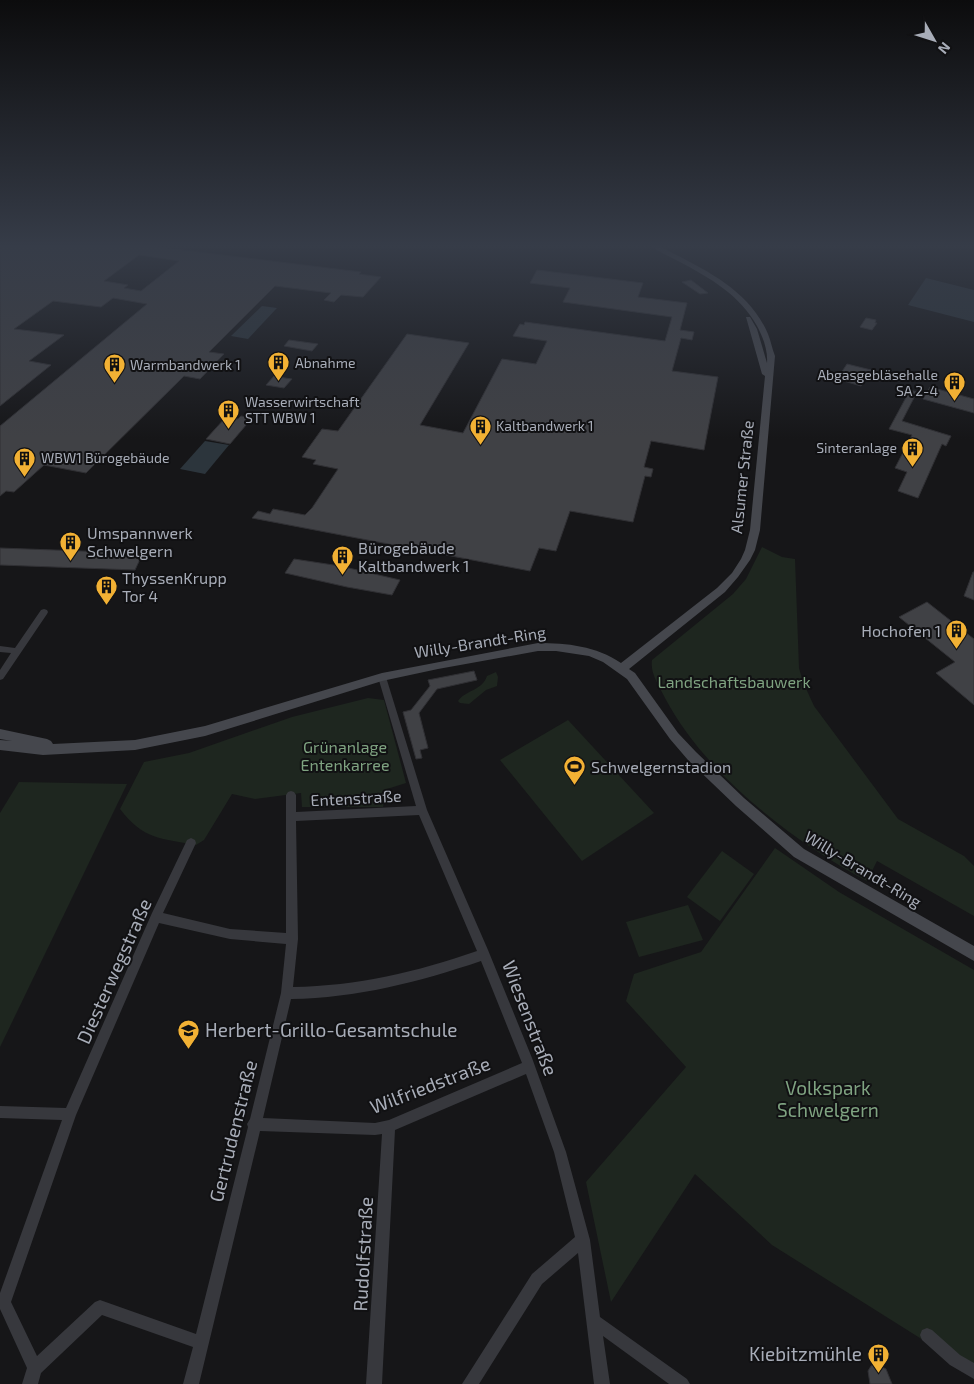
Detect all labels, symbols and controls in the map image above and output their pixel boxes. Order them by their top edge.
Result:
north arrow [909,15,959,65]
text: N [935,39,954,58]
building icon: Abnahme [267,351,291,382]
building icon: Warmbandwerk 1 [102,353,126,384]
place label: Abnahme [295,354,355,371]
place label: Warmbandwerk 1 [130,356,241,373]
place label: Abgasgebläsehalle SA 2-4 [817,366,938,399]
building icon: Abgasgebläsehalle SA 2-4 [942,371,966,402]
place label: Wasserwirtschaft STT WBW 1 [245,393,360,426]
building icon: Wasserwirtschaft STT WBW 1 [217,398,241,429]
building icon: Kaltbandwerk 1 [468,414,492,445]
place label: Kaltbandwerk 1 [496,417,593,434]
street label: Alsumer Straße [726,419,757,535]
building icon: Sinteranlage [901,436,925,467]
place label: Sinteranlage [816,439,897,456]
building icon: WBW1 Bürogebäude [13,446,37,477]
place label: WBW1 Bürogebäude [41,449,169,466]
place label: Umspannwerk Schwelgern [87,523,193,560]
building icon: Umspannwerk Schwelgern [59,530,83,561]
place label: Bürogebäude Kaltbandwerk 1 [358,538,469,575]
building icon: Bürogebäude Kaltbandwerk 1 [330,545,354,576]
place label: ThyssenKrupp Tor 4 [122,568,227,605]
building icon: ThyssenKrupp Tor 4 [94,575,118,606]
building icon: Hochofen 1 [945,619,969,650]
place label: Hochofen 1 [861,621,941,640]
street label: Willy-Brandt-Ring [413,622,547,661]
park label: Landschaftsbauwerk [657,672,811,691]
park label: Grünanlage Entenkarree [301,737,389,774]
sports icon: Schwelgernstadion [563,755,587,786]
place label: Schwelgernstadion [591,757,731,776]
street label: Entenstraße [310,786,402,809]
street label: Willy-Brandt-Ring [801,826,925,911]
street label: Diesterwegstraße [71,895,156,1047]
street label: Wiesenstraße [498,957,563,1079]
school or university icon: Herbert-Grillo-Gesamtschule [177,1018,201,1049]
place label: Herbert-Grillo-Gesamtschule [205,1018,458,1041]
street label: Wilfriedstraße [366,1051,493,1118]
street label: Gertrudenstraße [204,1057,261,1204]
park label: Volkspark Schwelgern [777,1076,879,1121]
street label: Rudolfstraße [348,1196,377,1312]
place label: Kiebitzmühle [749,1342,862,1365]
building icon: Kiebitzmühle [866,1342,890,1373]

